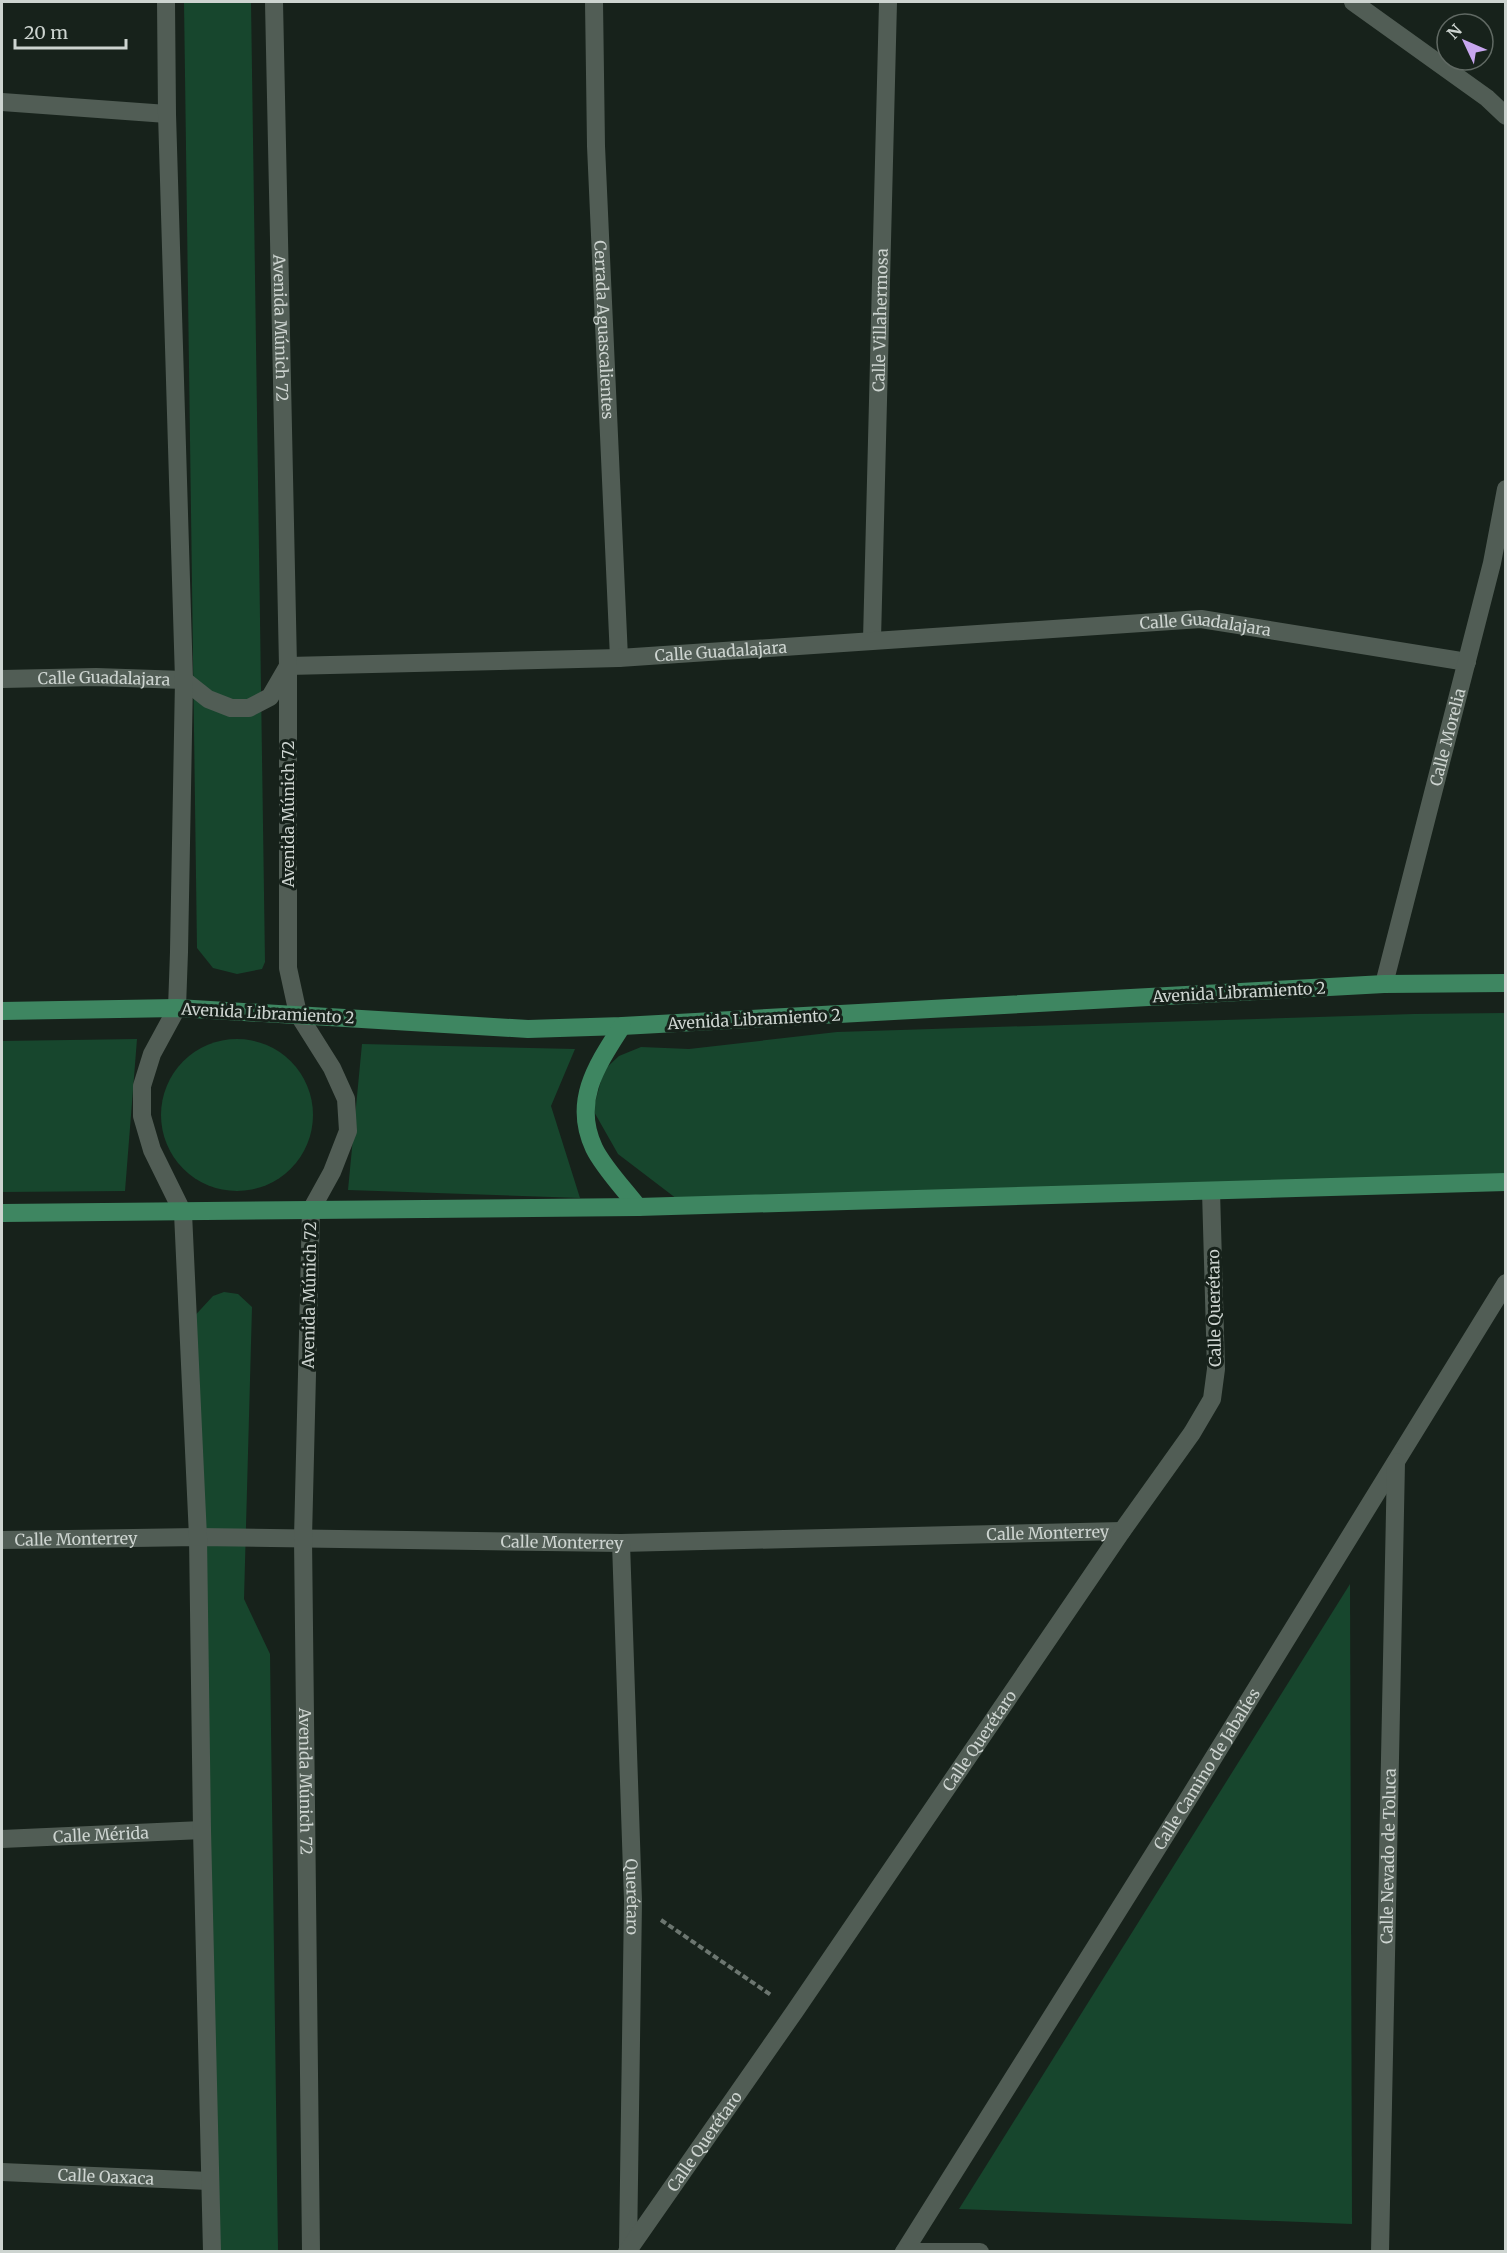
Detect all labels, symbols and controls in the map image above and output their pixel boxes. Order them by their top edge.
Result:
scale bar [15,12,126,50]
north arrow [1435,12,1495,72]
text: N [1443,20,1466,43]
text: 20 m [24,21,68,44]
street label: Cerrada Aguascalientes [590,240,618,420]
street label: Calle Villahermosa [868,248,892,392]
street label: Avenida Múnich 72 [269,253,292,402]
street label: Calle Guadalajara [1139,609,1273,640]
street label: Calle Guadalajara [654,637,788,666]
street label: Calle Guadalajara [38,667,171,690]
street label: Calle Morelia [1425,686,1470,788]
street label: Avenida Múnich 72 [278,740,298,889]
street label: Avenida Libramiento 2 [1151,977,1326,1007]
street label: Avenida Libramiento 2 [180,998,355,1028]
street label: Avenida Libramiento 2 [666,1004,841,1034]
street label: Avenida Múnich 72 [298,1221,320,1370]
street label: Calle Querétaro [1203,1249,1225,1367]
street label: Calle Monterrey [986,1521,1110,1544]
street label: Calle Monterrey [14,1528,138,1550]
street label: Calle Monterrey [500,1531,624,1553]
street label: Calle Camino de Jabalíes [1149,1684,1264,1853]
street label: Calle Querétaro [938,1686,1021,1795]
street label: Avenida Múnich 72 [295,1707,317,1855]
street label: Calle Nevado de Toluca [1376,1768,1400,1944]
street label: Calle Mérida [52,1822,150,1847]
street label: Querétaro [622,1858,643,1935]
street label: Calle Querétaro [662,2087,746,2195]
street label: Calle Oaxaca [57,2164,155,2189]

